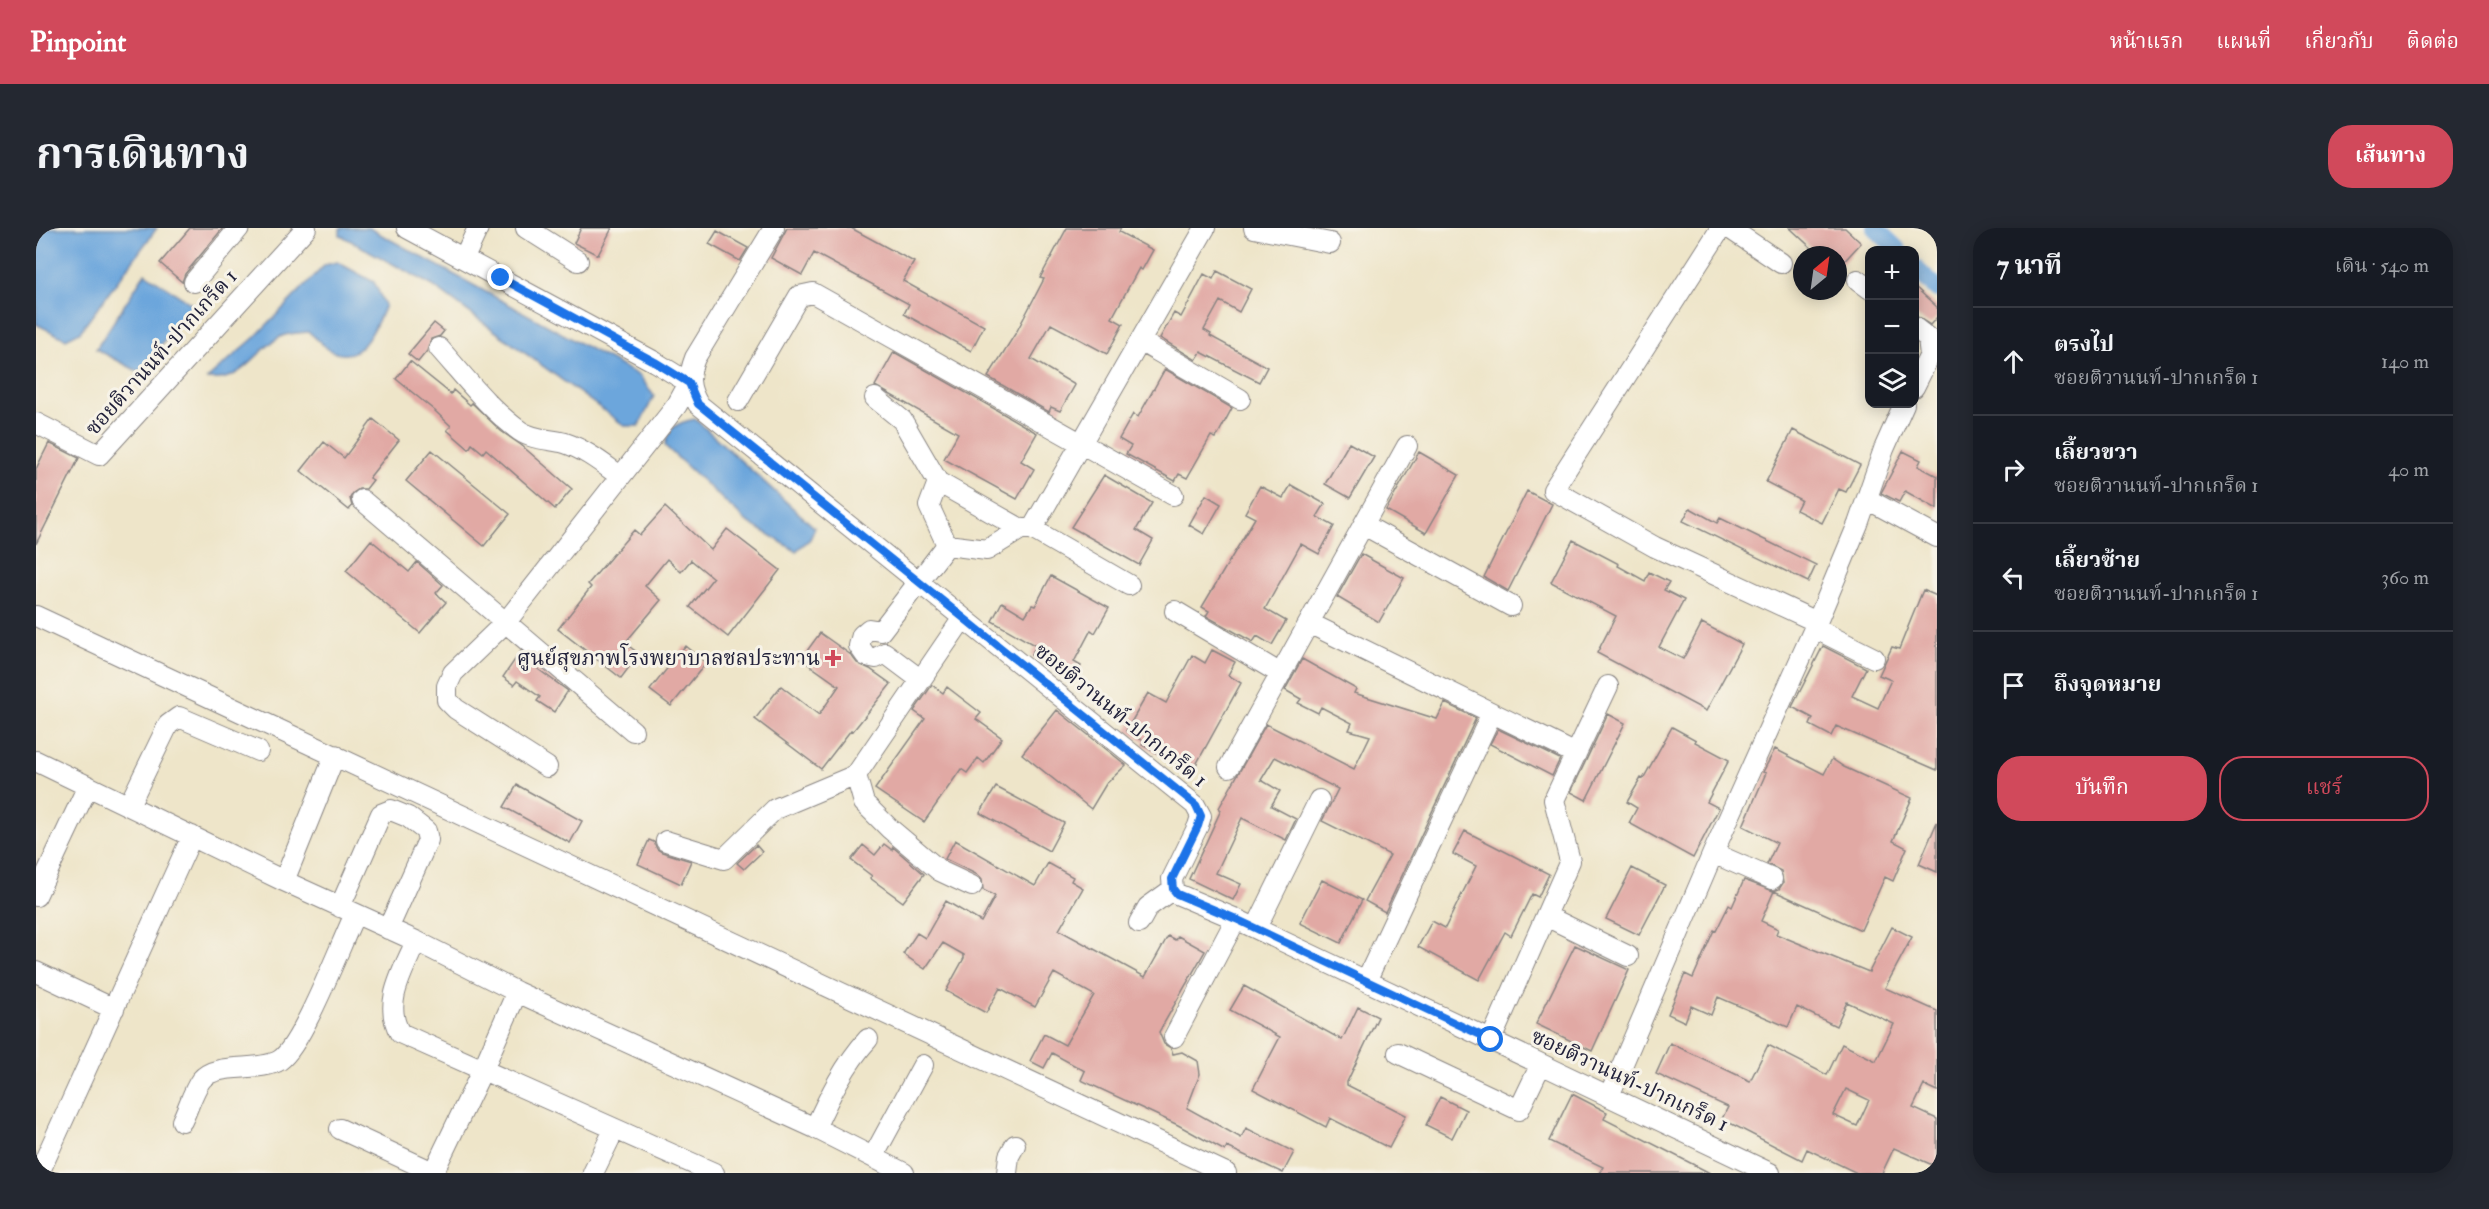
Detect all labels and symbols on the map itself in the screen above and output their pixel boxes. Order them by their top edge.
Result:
north arrow [1793,246,1847,300]
street label: ซอยติวานนท์-ปากเกร็ด 1 [80,264,243,441]
route end [487,264,513,290]
street label: ซอยติวานนท์-ปากเกร็ด 1 [1029,637,1213,793]
place label: ศูนย์สุขภาพโรงพยาบาลชลประทาน [517,643,820,672]
marker: ศูนย์สุขภาพโรงพยาบาลชลประทาน [824,649,842,667]
street label: ซอยติวานนท์-ปากเกร็ด 1 [1527,1023,1733,1138]
route start [1477,1026,1503,1052]

